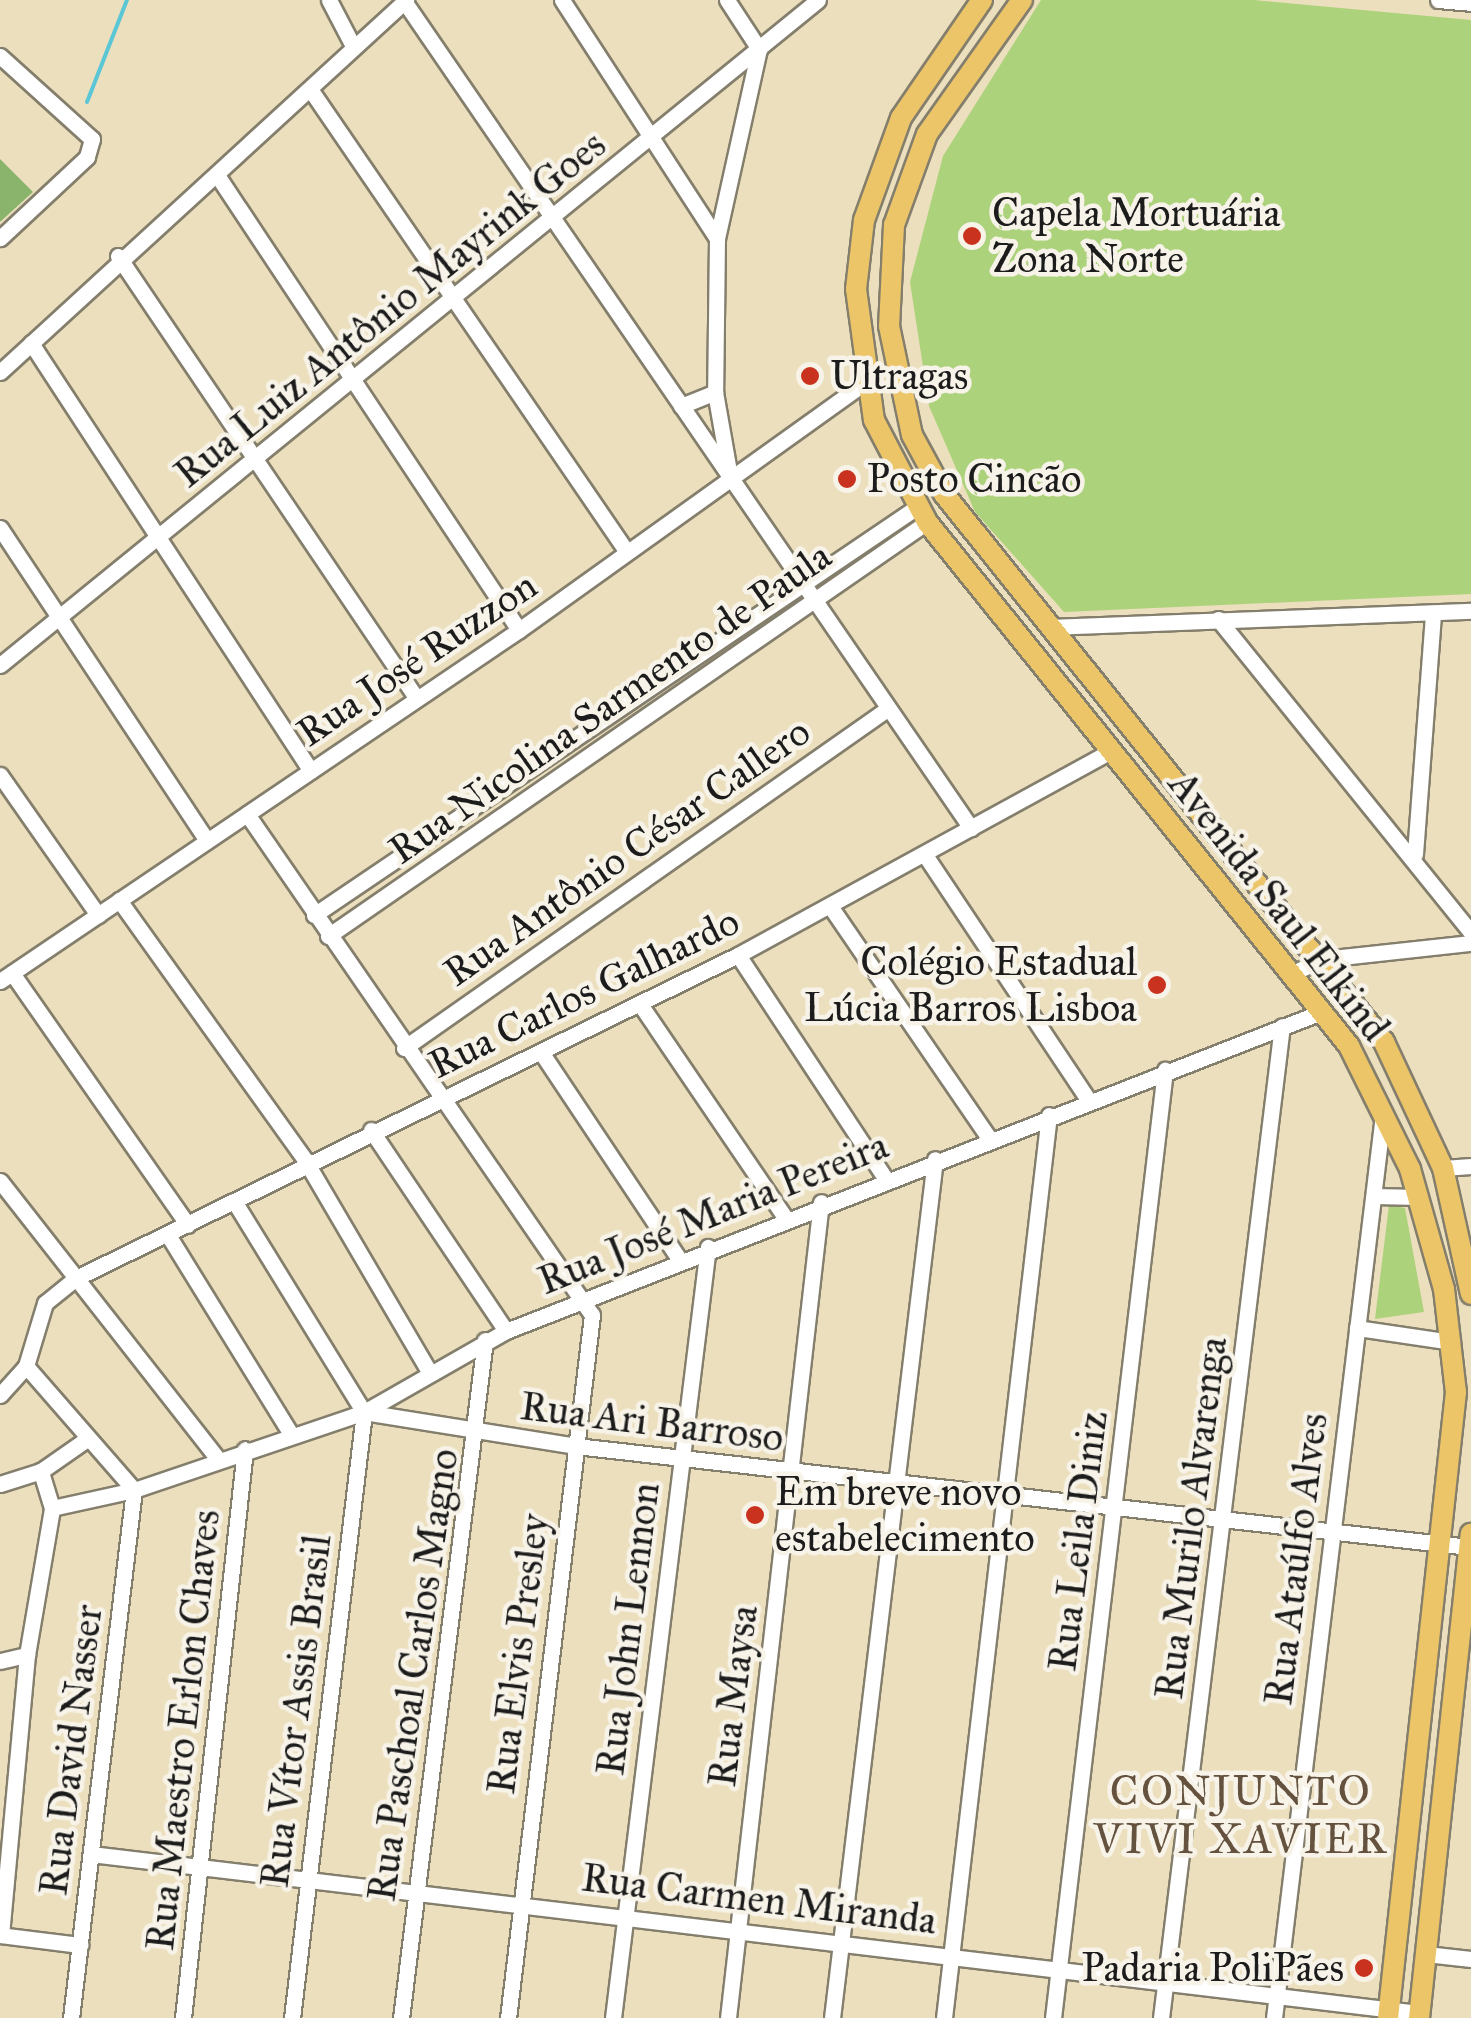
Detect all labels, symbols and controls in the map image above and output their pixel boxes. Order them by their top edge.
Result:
street label: Rua Luiz Antônio Mayrink Goes [165,120,615,498]
place label: Capela Mortuária Zona Norte [992,189,1280,283]
marker: Capela Mortuária Zona Norte [961,225,983,247]
place label: Ultragas [830,352,968,400]
marker: Ultragas [799,365,821,387]
place label: Posto Cincão [867,455,1081,503]
marker: Posto Cincão [836,468,858,490]
street label: Rua Nicolina Sarmento de Paula [380,532,840,874]
street label: Rua José Ruzzon [288,561,546,757]
street label: Rua Antônio César Callero [435,707,819,997]
street label: Avenida Saul Elkind [1158,761,1400,1051]
street label: Rua Carlos Galhardo [421,897,747,1089]
place label: Colégio Estadual Lúcia Barros Lisboa [804,938,1137,1032]
marker: Colégio Estadual Lúcia Barros Lisboa [1146,974,1168,996]
street label: Rua José Maria Pereira [531,1121,895,1305]
street label: Rua Murilo Alvarenga [1145,1334,1237,1702]
street label: Rua Ari Barroso [518,1382,786,1462]
street label: Rua Leila Diniz [1038,1408,1118,1674]
street label: Rua Ataúlfo Alves [1254,1410,1338,1708]
street label: Rua Paschoal Carlos Magno [357,1446,469,1904]
place label: Em breve novo estabelecimento [775,1468,1035,1562]
street label: Rua John Lennon [586,1480,670,1778]
marker: Em breve novo estabelecimento [744,1504,766,1526]
street label: Rua Maestro Erlon Chaves [136,1507,230,1953]
street label: Rua Elvis Presley [477,1511,559,1797]
street label: Rua Vítor Assis Brasil [251,1532,341,1890]
street label: Rua David Nasser [29,1602,113,1898]
street label: Rua Maysa [698,1603,768,1789]
district label: CONJUNTO VIVI XAVIER [1093,1766,1389,1864]
street label: Rua Carmen Miranda [579,1853,939,1945]
place label: Padaria PoliPães [1081,1944,1344,1992]
marker: Padaria PoliPães [1353,1957,1375,1979]

